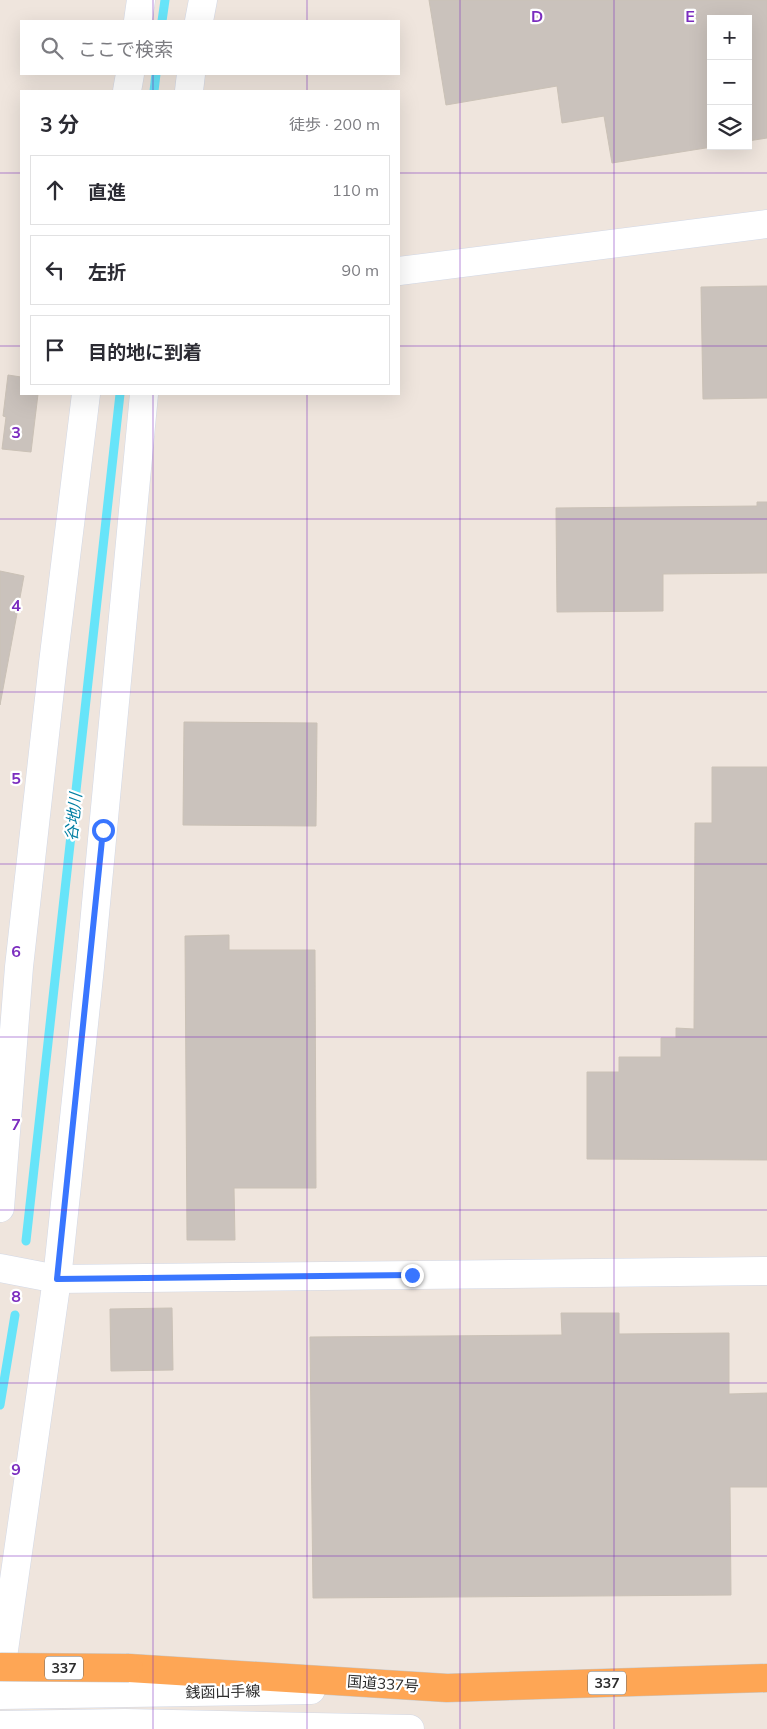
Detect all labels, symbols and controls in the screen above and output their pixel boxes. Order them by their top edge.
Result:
text: D [531,6,543,26]
text: E [685,6,695,26]
map controls [707,15,752,150]
button: + [707,15,752,60]
search box [20,20,400,75]
icon: search [38,34,66,62]
text: ここで検索 [78,37,173,61]
button: − [707,60,752,105]
button: layers [707,105,752,150]
text: 3 分 [40,111,79,137]
text: 徒歩 · 200 m [289,114,380,134]
icon: ahead [41,176,69,204]
text: 直進 [88,180,126,204]
text: 110 m [332,180,379,200]
icon: left [41,256,69,284]
text: 左折 [88,260,126,284]
text: 90 m [342,260,379,280]
icon: arrive [41,336,69,364]
text: 目的地に到着 [88,340,202,364]
text: 3 [11,422,21,442]
text: 4 [11,595,21,615]
text: 5 [11,768,21,788]
water label: 谷地川 [61,790,86,842]
route start [92,819,115,842]
text: 6 [11,941,21,961]
text: 7 [11,1114,21,1134]
route end [401,1264,424,1287]
text: 8 [11,1286,21,1306]
text: 9 [11,1459,21,1479]
road number: 337 [45,1656,83,1680]
street label: 国道337号 [346,1672,420,1695]
road number: 337 [588,1672,626,1695]
street label: 銭函山手線 [185,1681,261,1702]

